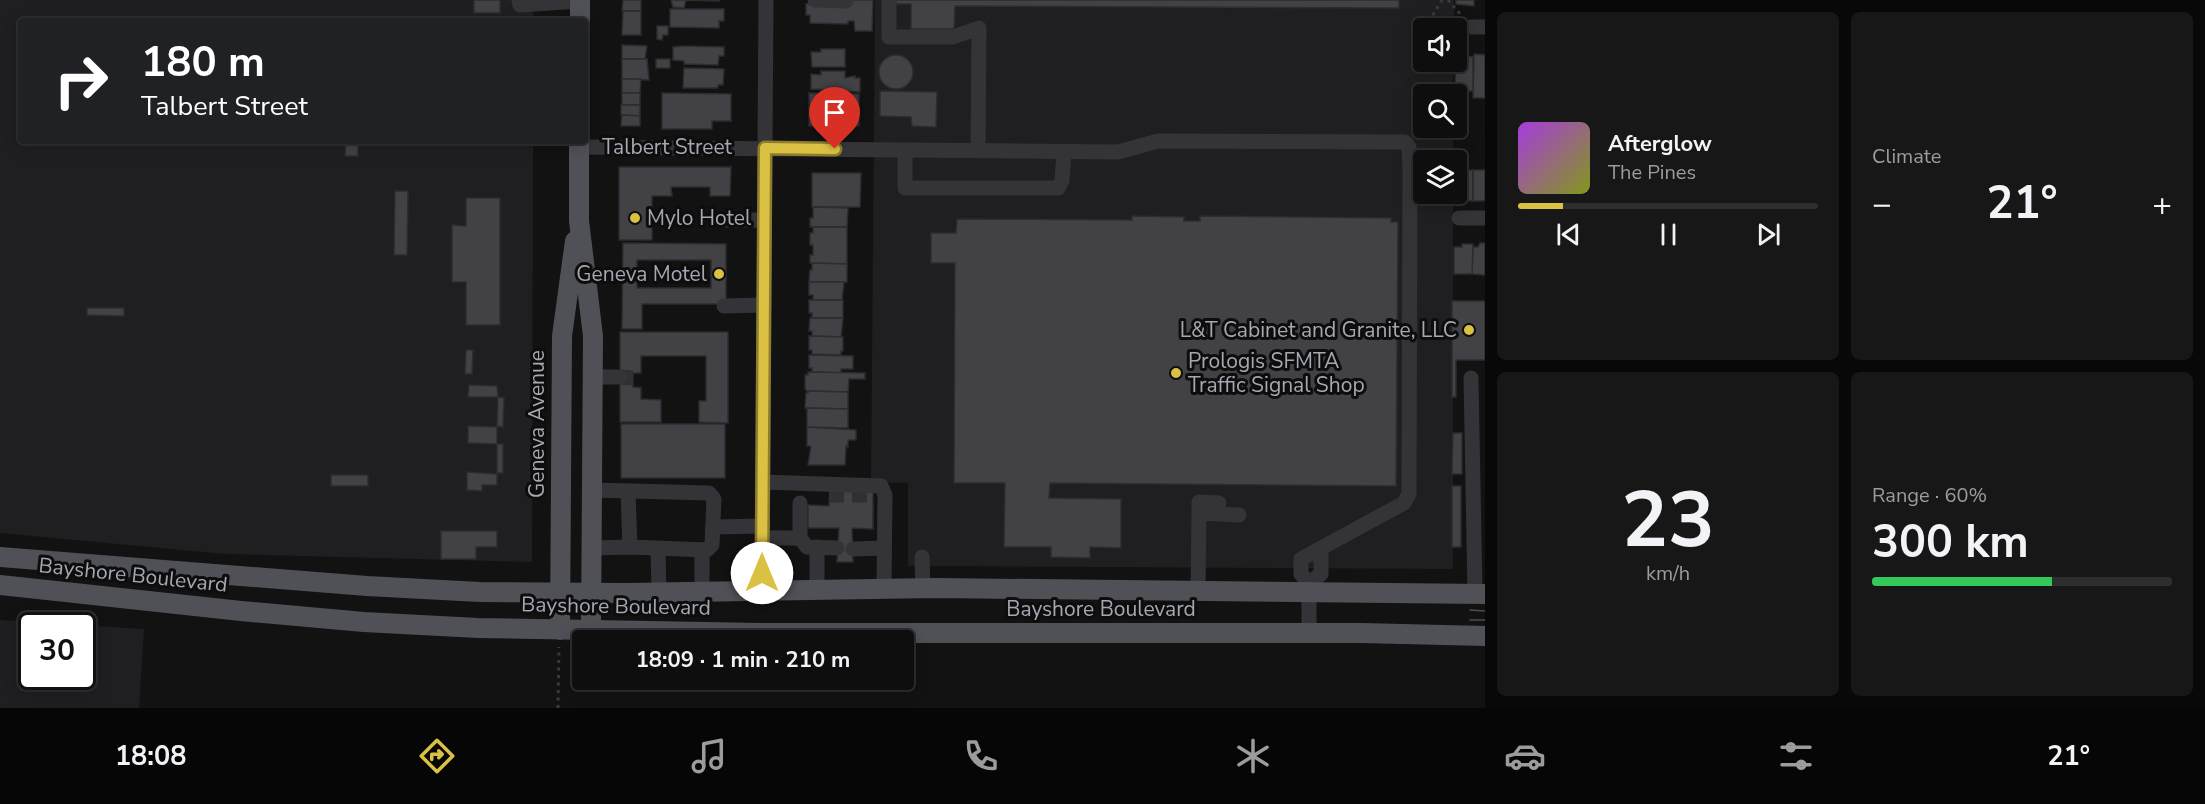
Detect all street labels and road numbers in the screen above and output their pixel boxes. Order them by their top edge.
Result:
street label: Talbert Street [602,133,733,161]
street label: Geneva Avenue [523,350,551,498]
street label: Bayshore Boulevard [37,551,229,599]
street label: Bayshore Boulevard [521,590,711,622]
street label: Bayshore Boulevard [1006,595,1196,623]

